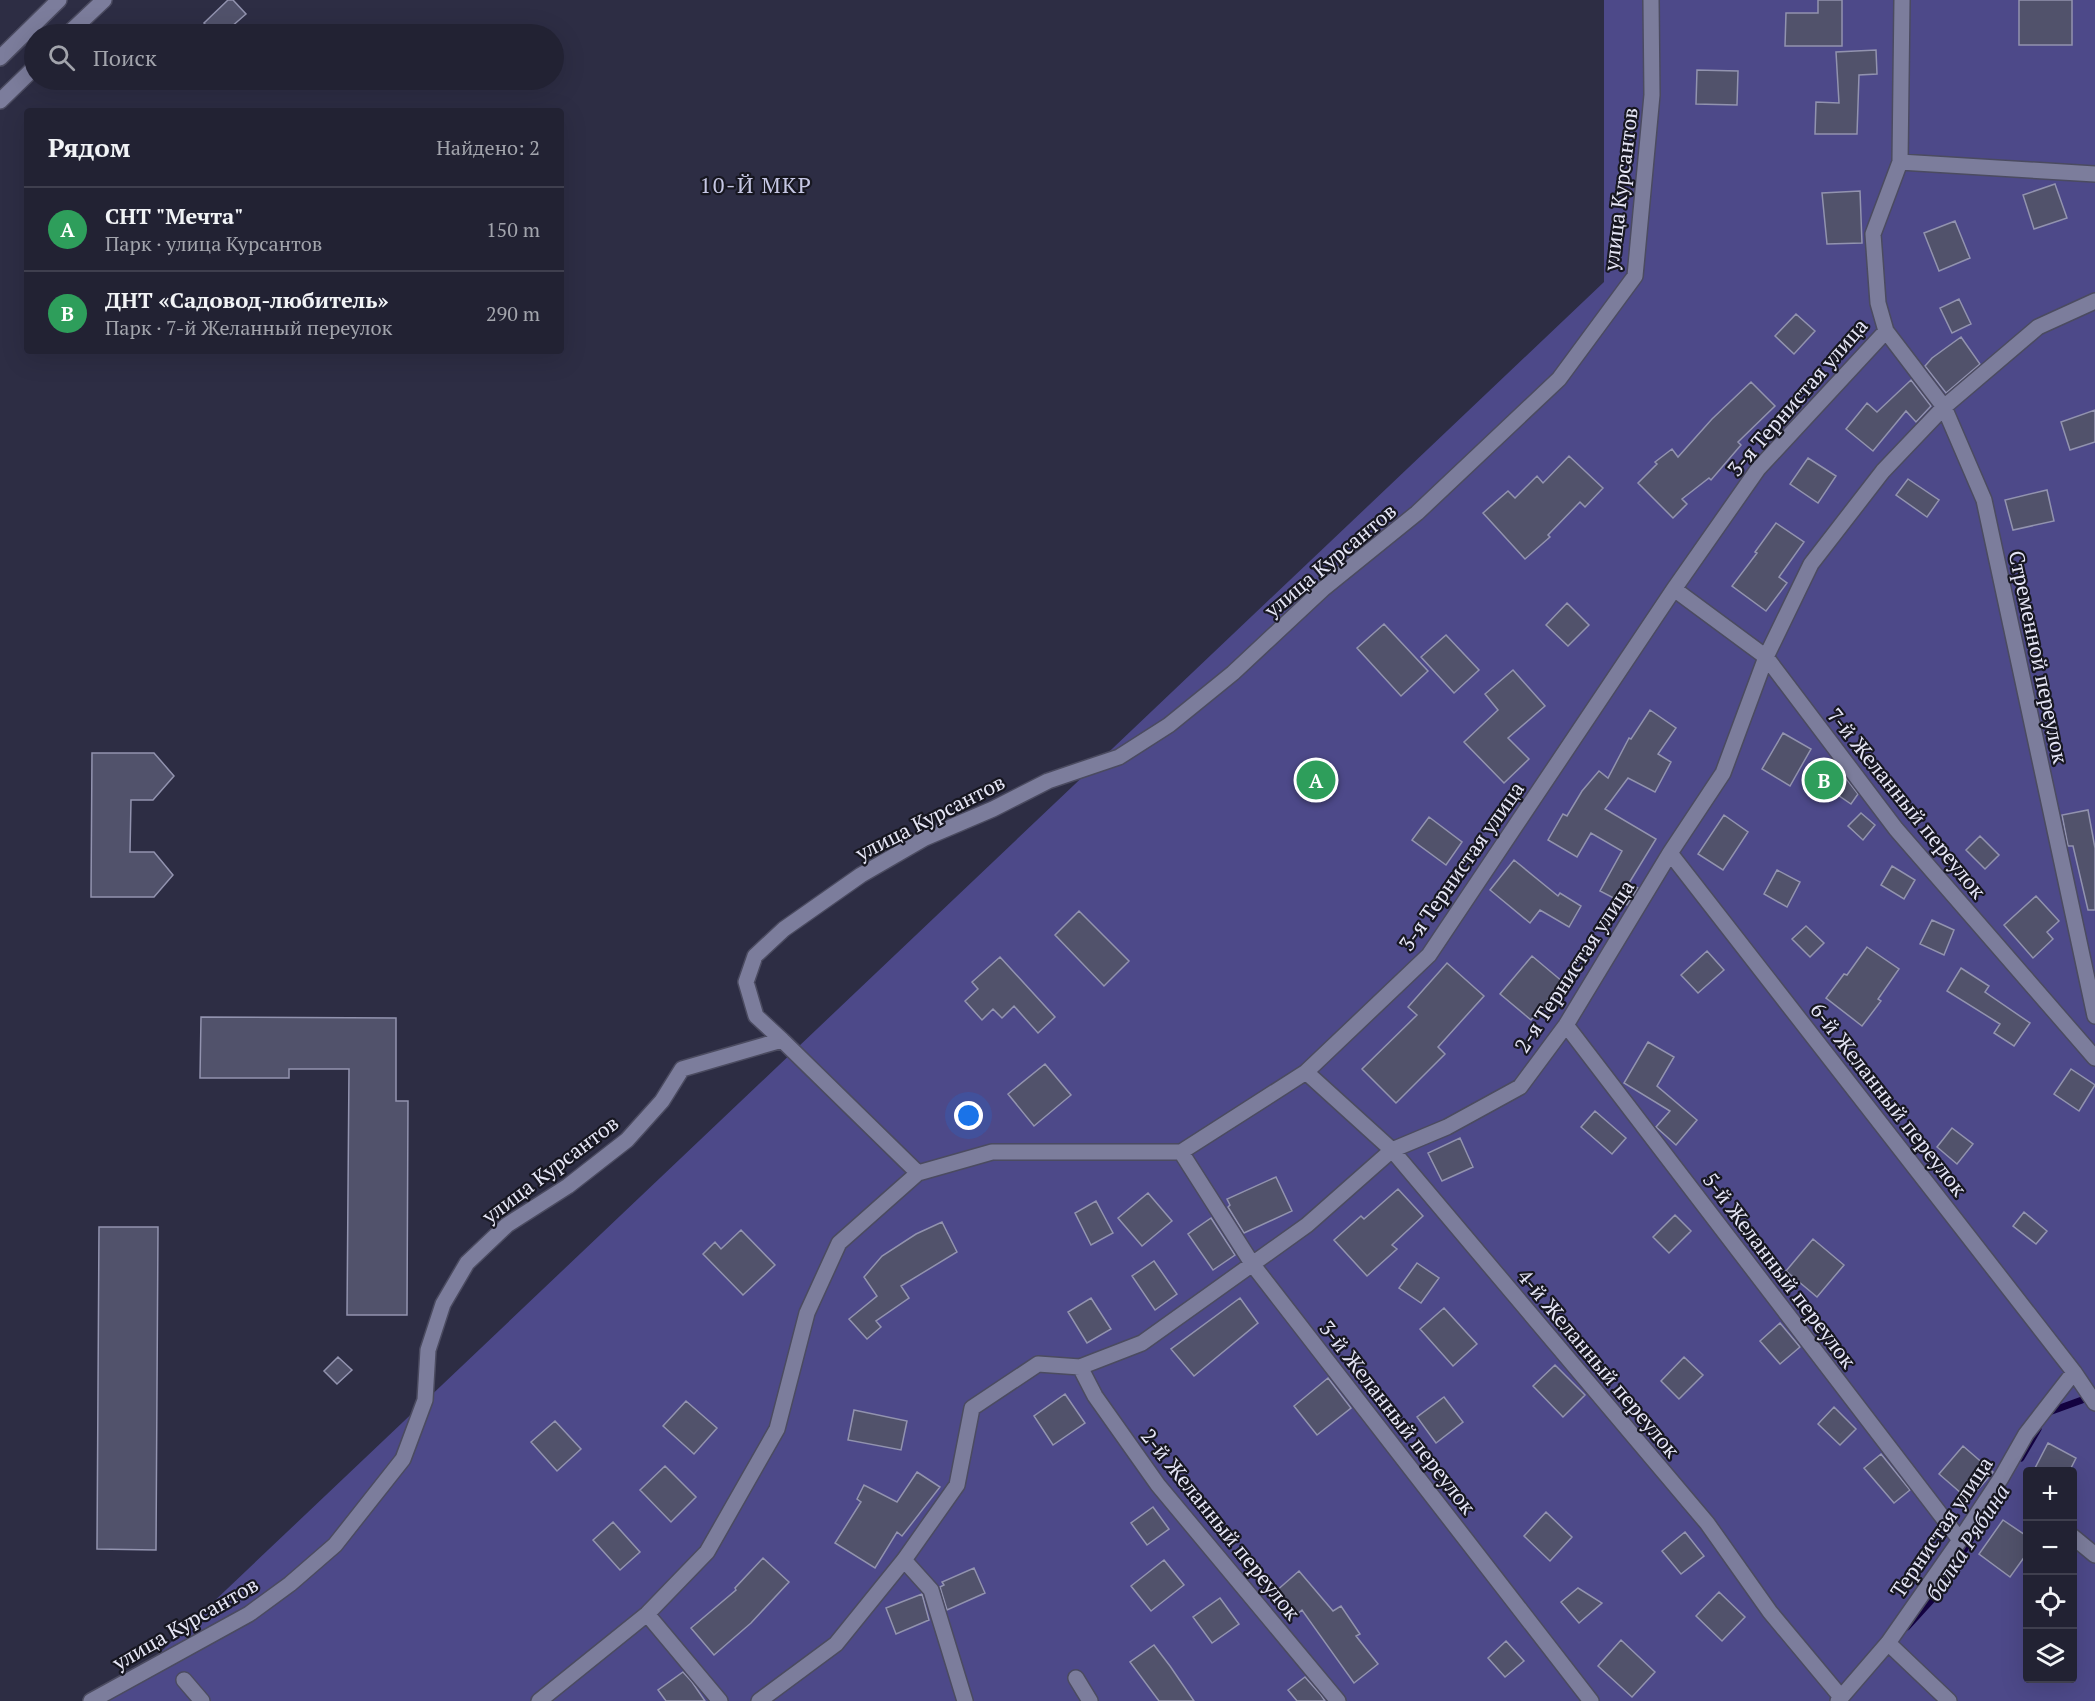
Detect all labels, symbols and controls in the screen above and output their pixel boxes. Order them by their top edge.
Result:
search box [24,24,564,90]
icon: search [45,41,78,74]
text: Поиск [93,43,157,72]
street label: улица Курсантов [1596,106,1644,273]
text: Рядом [48,130,131,164]
text: Найдено: 2 [436,134,540,161]
district label: 10-Й МКР [700,170,812,199]
text: СНТ "Мечта" [105,201,244,230]
text: A [60,216,75,243]
text: 150 m [486,216,540,243]
text: Парк · улица Курсантов [105,230,322,257]
text: ДНТ «Садовод-любитель» [105,285,389,314]
text: B [61,300,74,327]
text: 290 m [486,300,540,327]
street label: 3-я Тернистая улица [1721,312,1874,482]
text: Парк · 7-й Желанный переулок [105,314,392,341]
street label: улица Курсантов [1257,497,1402,624]
street label: Стременной переулок [2003,548,2075,767]
street label: 7-й Желанный переулок [1821,702,1993,905]
pin: A [1296,758,1336,802]
pin: B [1804,758,1844,802]
street label: улица Курсантов [850,767,1009,867]
street label: 3-я Тернистая улица [1392,775,1530,956]
street label: 2-я Тернистая улица [1508,874,1641,1058]
street label: 6-й Желанный переулок [1804,996,1974,1202]
your location [954,1101,983,1130]
street label: улица Курсантов [475,1108,624,1230]
street label: 5-й Желанный переулок [1697,1166,1863,1374]
street label: 4-й Желанный переулок [1512,1263,1687,1464]
street label: 3-й Желанный переулок [1313,1314,1483,1520]
street label: 2-й Желанный переулок [1135,1422,1307,1626]
street label: Тернистая улица [1883,1451,1999,1603]
map controls [2023,1467,2077,1683]
button: + [2023,1467,2077,1521]
water label: балка Рябина [1918,1478,2016,1606]
button: − [2023,1521,2077,1575]
street label: улица Курсантов [106,1570,263,1677]
button: locate [2023,1575,2077,1629]
button: layers [2023,1629,2077,1683]

